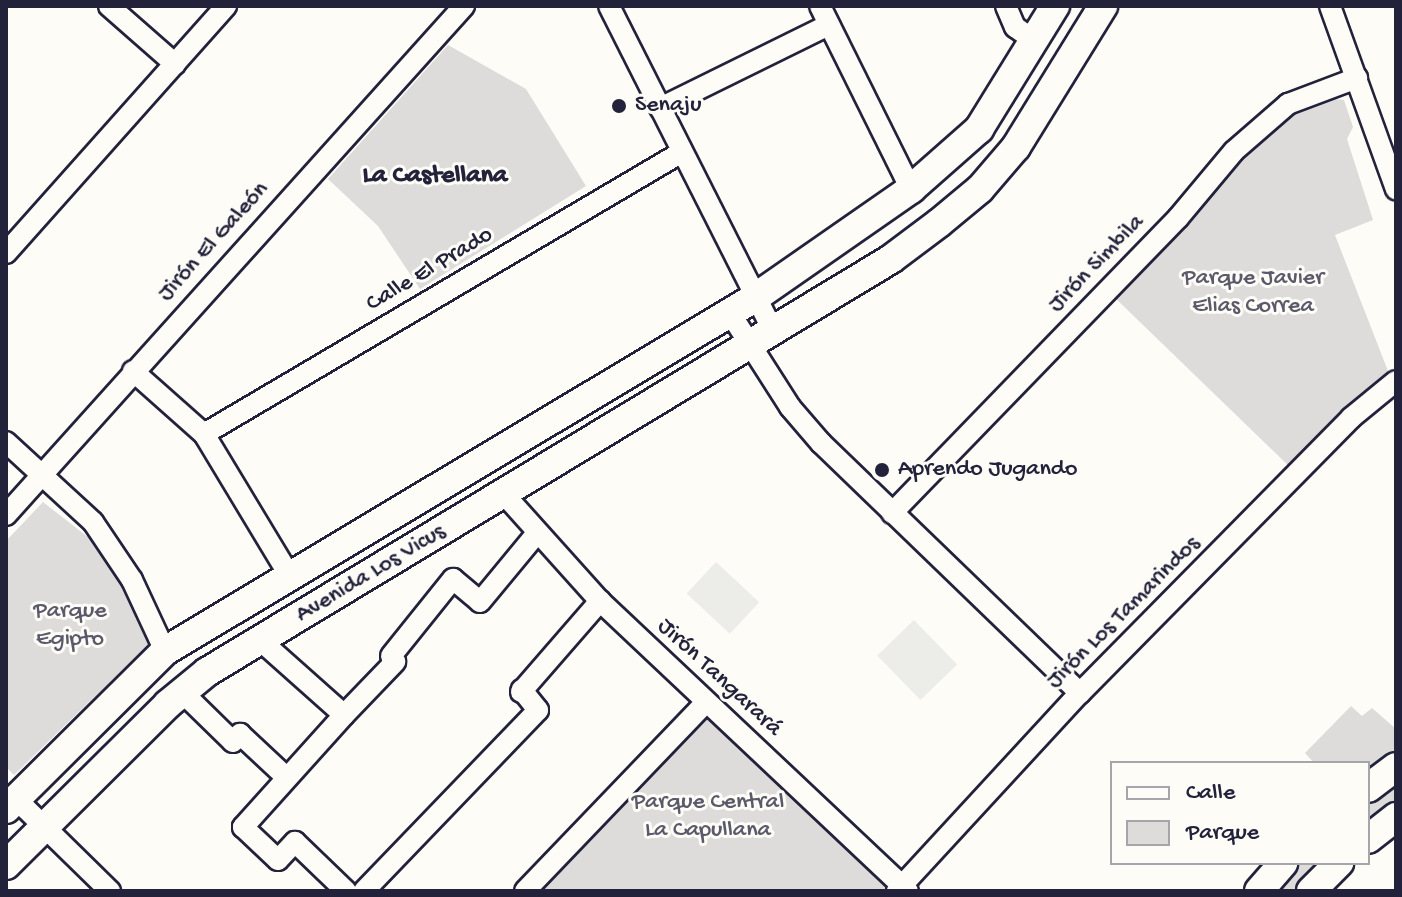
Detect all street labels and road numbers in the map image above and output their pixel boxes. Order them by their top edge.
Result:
street label: Jirón El Galeón [152,176,276,308]
street label: Jirón Simbila [1043,209,1151,319]
street label: Calle El Prado [362,221,498,319]
street label: Avenida Los Vicus [291,518,451,630]
street label: Jirón Los Tamarindos [1041,530,1207,696]
street label: Jirón Tangarará [650,613,788,743]

